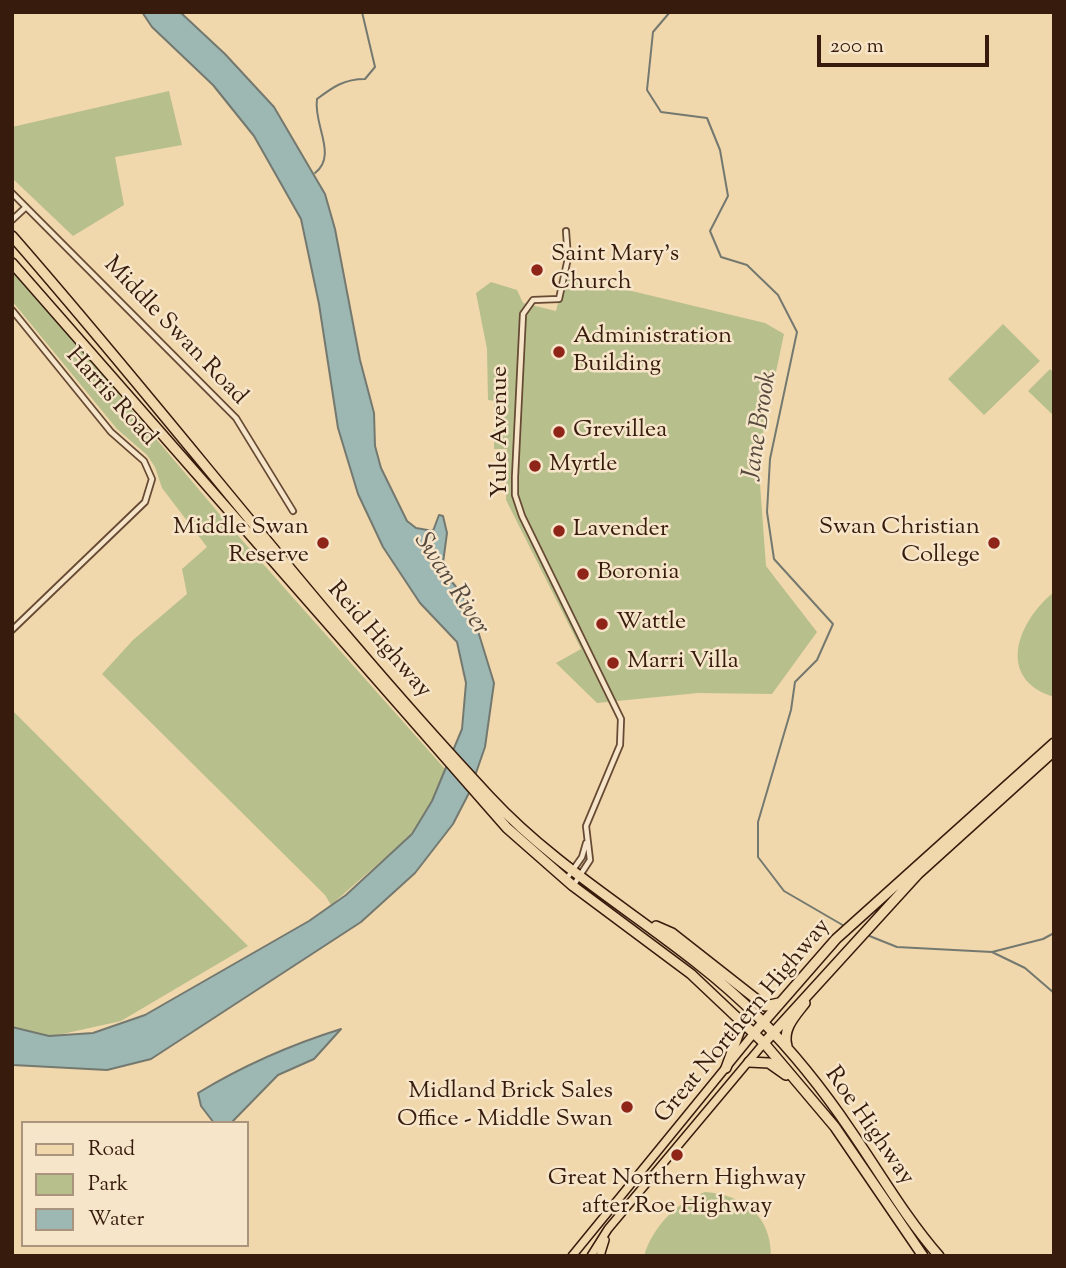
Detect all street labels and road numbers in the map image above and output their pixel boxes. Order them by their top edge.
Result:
street label: Middle Swan Road [96,252,252,412]
street label: Harris Road [58,343,162,453]
street label: Yule Avenue [488,366,516,498]
street label: Reid Highway [320,577,436,705]
street label: Great Northern Highway [650,914,838,1130]
street label: Roe Highway [817,1062,919,1192]

